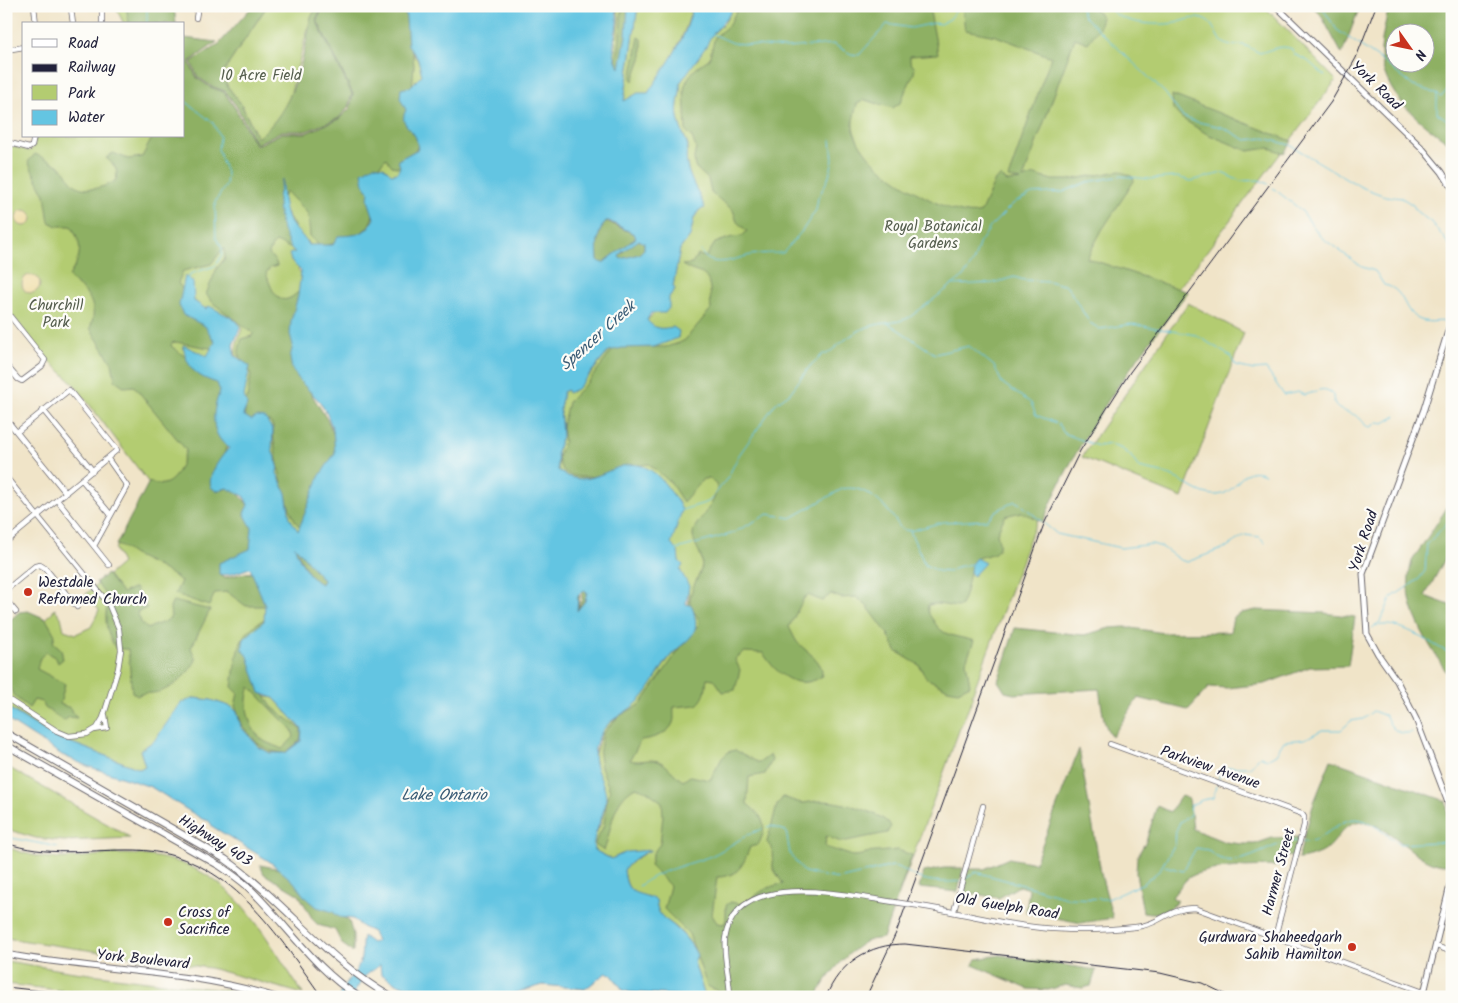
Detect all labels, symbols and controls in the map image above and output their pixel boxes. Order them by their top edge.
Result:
legend [22,22,185,138]
north arrow [1386,22,1436,72]
text: Road [68,32,99,56]
text: N [1408,45,1432,64]
street label: York Road [1345,55,1408,117]
text: Railway [68,56,116,80]
park label: 10 Acre Field [220,64,302,88]
text: Park [68,82,96,106]
text: Water [68,106,105,130]
park label: Royal Botanical Gardens [884,215,982,256]
water label: Spencer Creek [554,293,643,377]
park label: Churchill Park [29,294,84,335]
street label: York Road [1343,507,1385,575]
place label: Westdale Reformed Church [38,571,147,612]
marker: Westdale Reformed Church [22,586,34,598]
street label: Parkview Avenue [1157,740,1263,796]
water label: Lake Ontario [401,783,489,808]
street label: Highway 403 [173,809,257,873]
street label: Harmer Street [1256,825,1302,918]
street label: Old Guelph Road [954,887,1061,927]
place label: Cross of Sacrifice [178,901,231,942]
marker: Cross of Sacrifice [162,916,174,928]
place label: Gurdwara Shaheedgarh Sahib Hamilton [1199,926,1342,967]
marker: Gurdwara Shaheedgarh Sahib Hamilton [1346,941,1358,953]
street label: York Boulevard [95,943,191,977]

